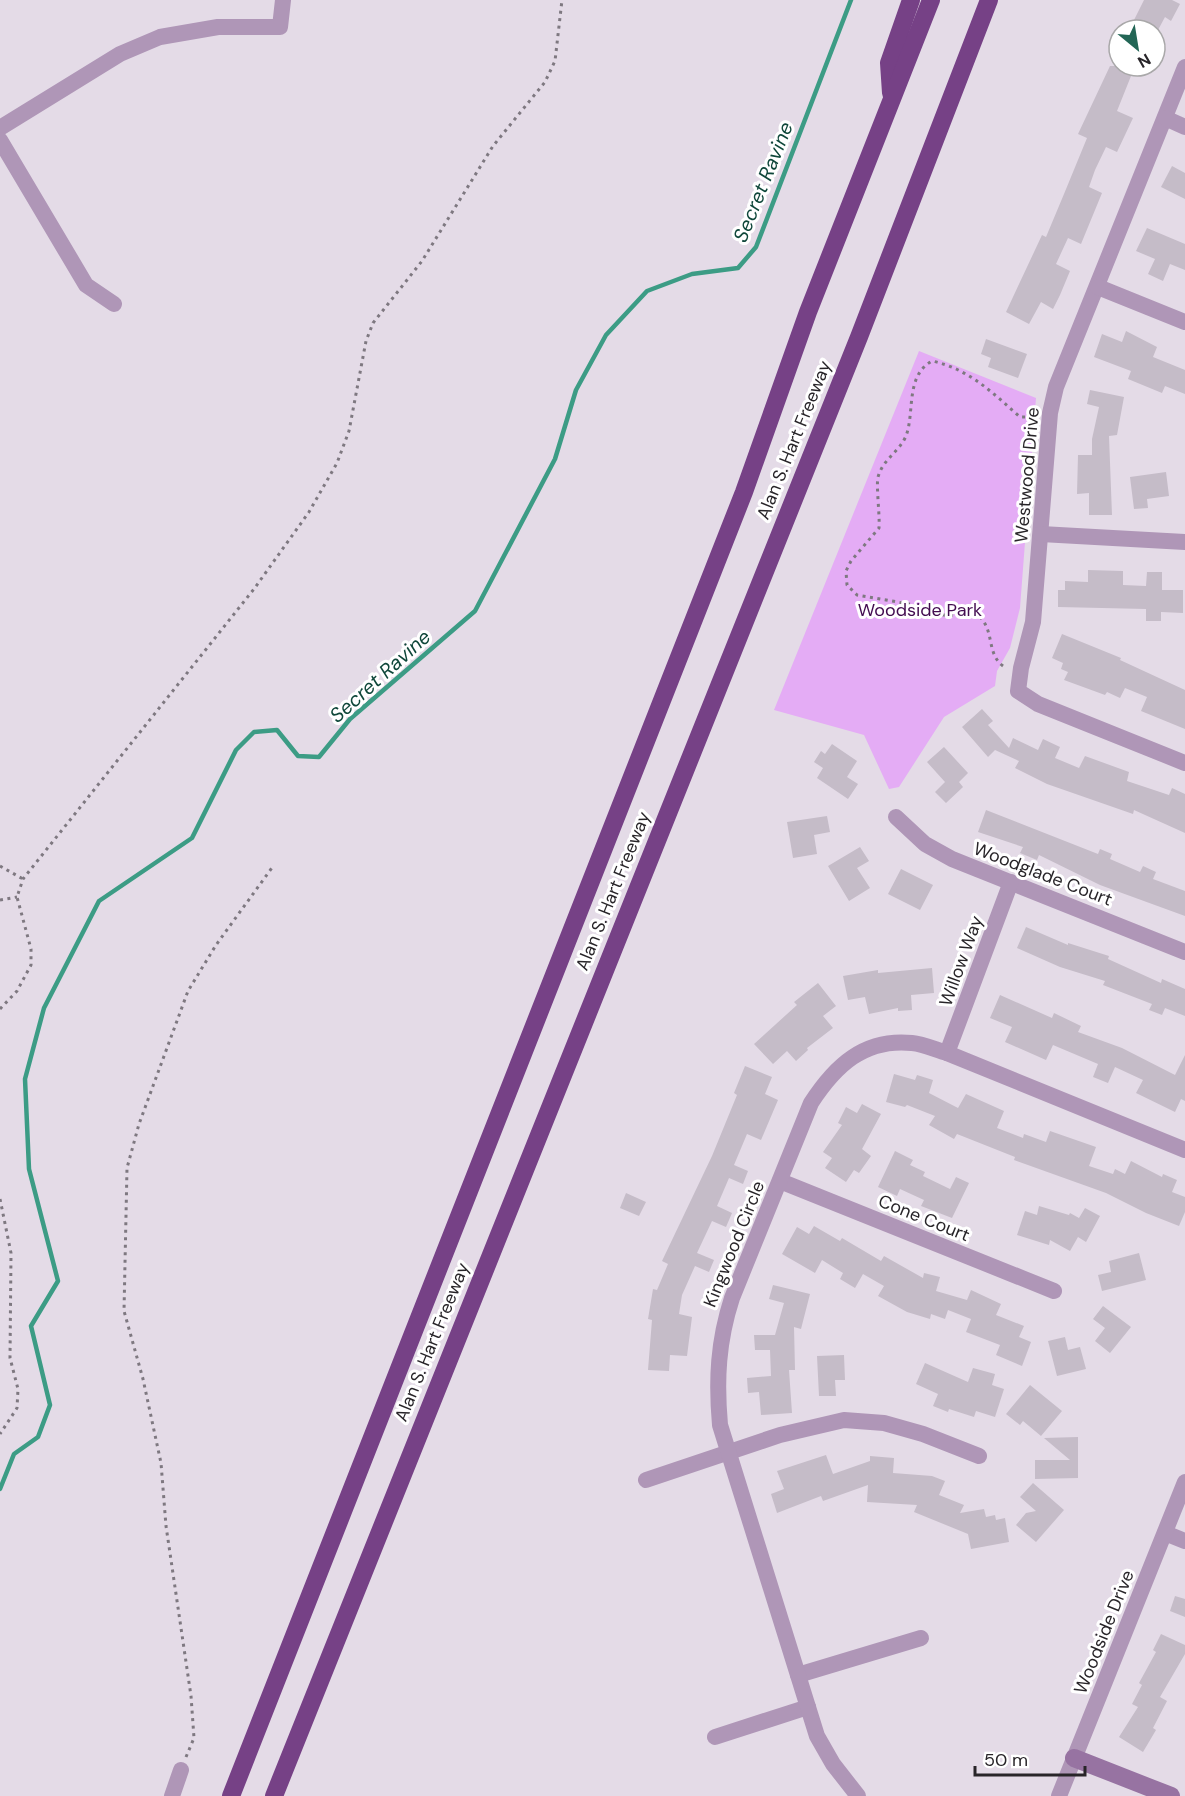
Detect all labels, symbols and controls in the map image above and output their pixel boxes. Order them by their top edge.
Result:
north arrow [1107,18,1167,78]
text: N [1134,49,1155,73]
water label: Secret Ravine [727,118,799,246]
street label: Alan S. Hart Freeway [751,357,837,523]
street label: Westwood Drive [1009,406,1045,544]
park label: Woodside Park [858,598,982,622]
water label: Secret Ravine [324,624,436,728]
street label: Alan S. Hart Freeway [570,808,656,974]
street label: Woodglade Court [970,836,1116,912]
street label: Willow Way [934,912,988,1010]
street label: Kingwood Circle [698,1177,770,1311]
street label: Cone Court [875,1189,973,1247]
street label: Alan S. Hart Freeway [389,1259,475,1425]
street label: Woodside Drive [1068,1567,1140,1697]
scale bar [975,1739,1084,1777]
text: 50 m [984,1748,1028,1772]

